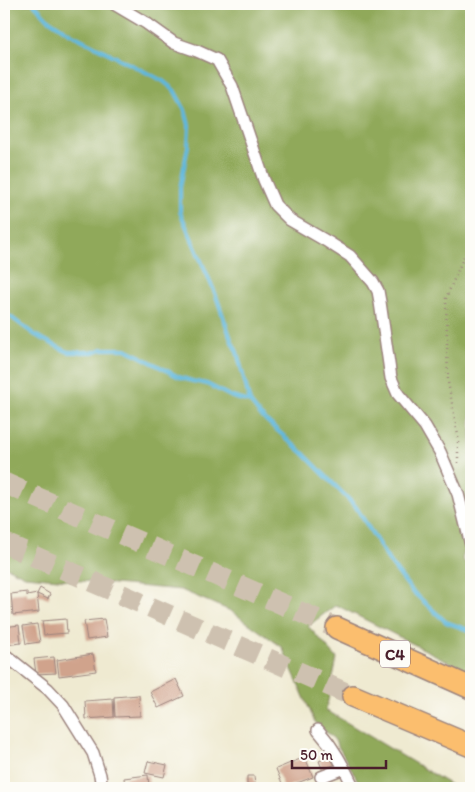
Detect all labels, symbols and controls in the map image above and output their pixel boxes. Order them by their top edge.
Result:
road number: C4 [380,641,410,668]
scale bar [292,737,386,769]
text: 50 m [300,746,333,764]

